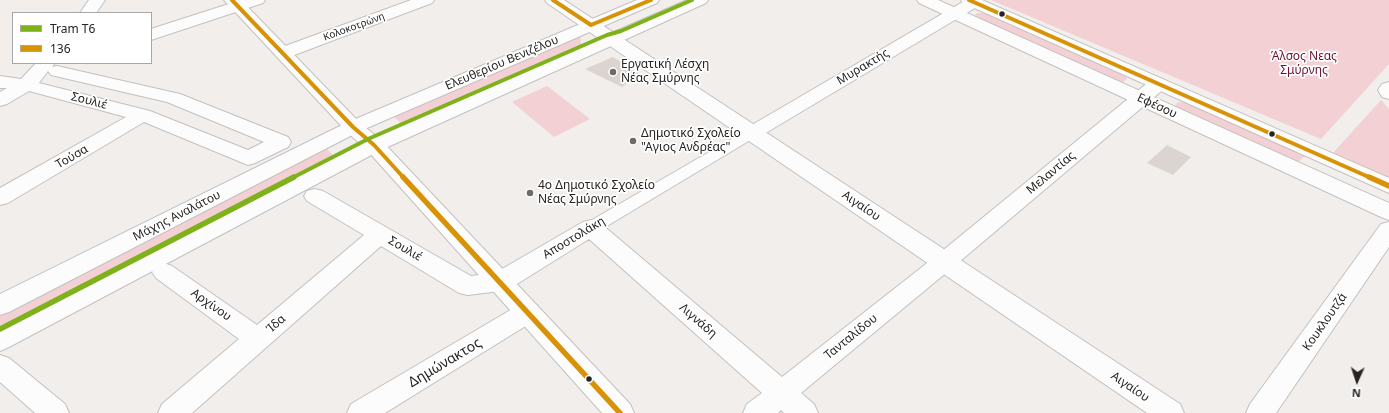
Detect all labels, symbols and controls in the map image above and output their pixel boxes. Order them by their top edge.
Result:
unlabelled marker [997,9,1007,19]
street label: Κολοκοτρώνη [322,10,386,44]
legend [12,12,152,64]
text: Tram Τ6 [50,20,95,37]
street label: Ελευθερίου Βενιζέλου [443,33,561,93]
text: 136 [50,40,71,57]
street label: Μυρακτής [834,46,892,88]
park label: Άλσος Νεας Σμύρνης [1271,50,1337,78]
place label: Εργατική Λέσχη Νέας Σμύρνης [621,58,709,86]
marker: Εργατική Λέσχη Νέας Σμύρνης [608,67,618,77]
street label: Σουλιέ [70,90,108,112]
street label: Εφέσου [1135,91,1179,121]
place label: Δημοτικό Σχολείο "Αγιος Ανδρέας" [641,127,741,155]
unlabelled marker [1267,129,1277,139]
marker: Δημοτικό Σχολείο "Αγιος Ανδρέας" [628,136,638,146]
street label: Τούσα [53,142,91,172]
street label: Μελαντίας [1024,149,1078,197]
place label: 4o Δημοτικό Σχολείο Νέας Σμύρνης [538,179,655,207]
street label: Μάχης Αναλάτου [131,188,223,244]
marker: 4o Δημοτικό Σχολείο Νέας Σμύρνης [525,188,535,198]
street label: Αιγαίου [839,188,883,224]
street label: Αποστολάκη [540,214,608,262]
street label: Σουλιέ [386,234,424,264]
street label: Αρχίνου [188,286,234,324]
street label: Κουκλουτζά [1300,290,1350,354]
street label: Λιγνάδη [676,301,720,341]
street label: Τανταλίδου [822,311,880,363]
street label: Ίδα [263,312,289,336]
street label: Δημώνακτος [405,335,485,391]
north arrow [1337,361,1377,401]
street label: Αιγαίου [1108,369,1152,405]
unlabelled marker [584,374,594,384]
text: N [1351,386,1361,401]

